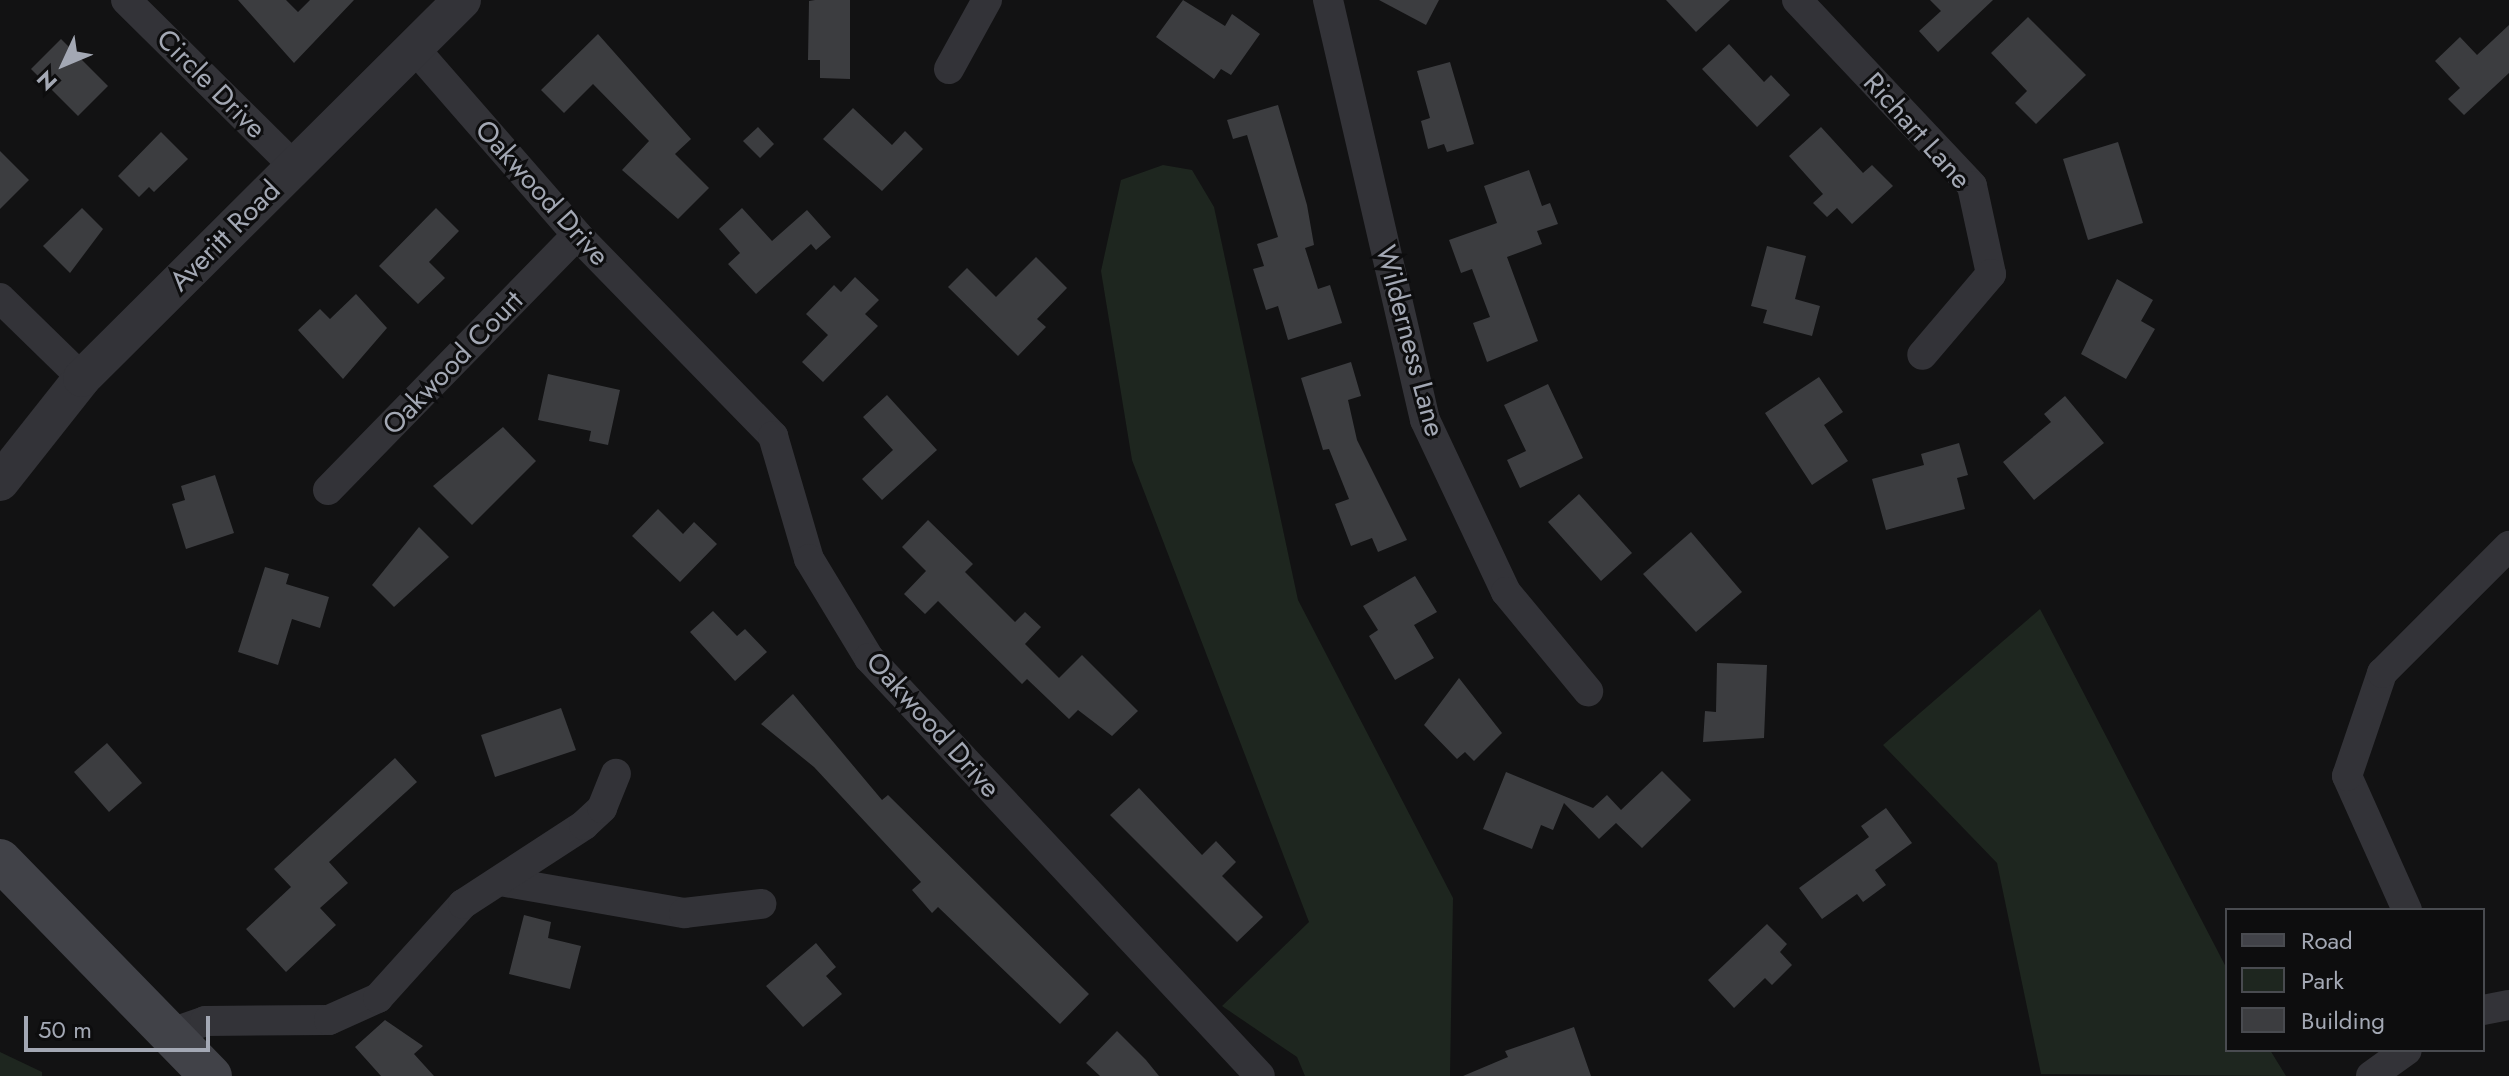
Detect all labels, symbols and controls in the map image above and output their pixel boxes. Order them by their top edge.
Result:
street label: Circle Drive [149,22,273,146]
north arrow [24,24,104,104]
text: N [29,63,64,98]
street label: Richart Lane [1856,66,1978,196]
street label: Oakwood Drive [468,113,616,273]
street label: Averitt Road [163,174,287,298]
street label: Wilderness Lane [1368,242,1452,440]
street label: Oakwood Court [376,284,530,442]
street label: Oakwood Drive [859,645,1007,805]
legend [2225,908,2485,1052]
text: Road [2301,923,2353,958]
text: Park [2301,963,2344,998]
scale bar [28,1000,214,1050]
text: Building [2301,1003,2385,1038]
text: 50 m [38,1012,92,1047]

